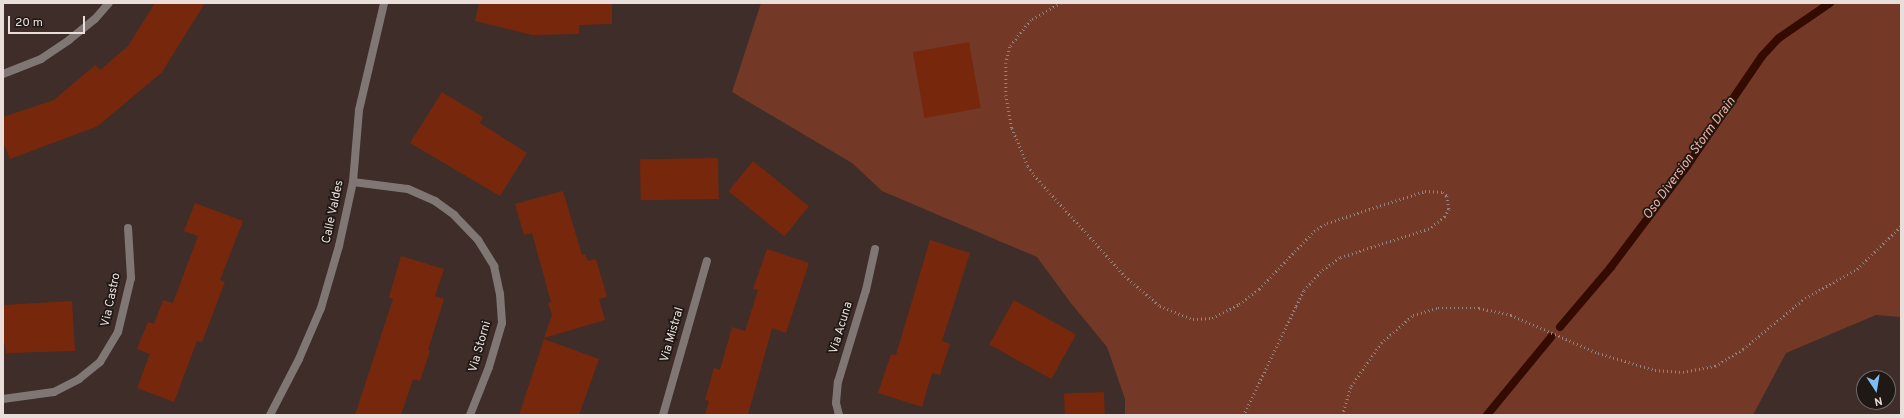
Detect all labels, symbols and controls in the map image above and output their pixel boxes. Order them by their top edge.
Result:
scale bar [10,8,87,34]
text: 20 m [15,15,43,31]
water label: Oso Diversion Storm Drain [1640,95,1740,223]
street label: Calle Valdes [320,179,348,245]
street label: Via Castro [99,272,125,328]
street label: Via Acuna [827,300,857,356]
street label: Via Mistral [658,306,688,364]
street label: Via Storni [467,320,495,374]
north arrow [1856,370,1896,410]
text: N [1873,393,1884,408]

